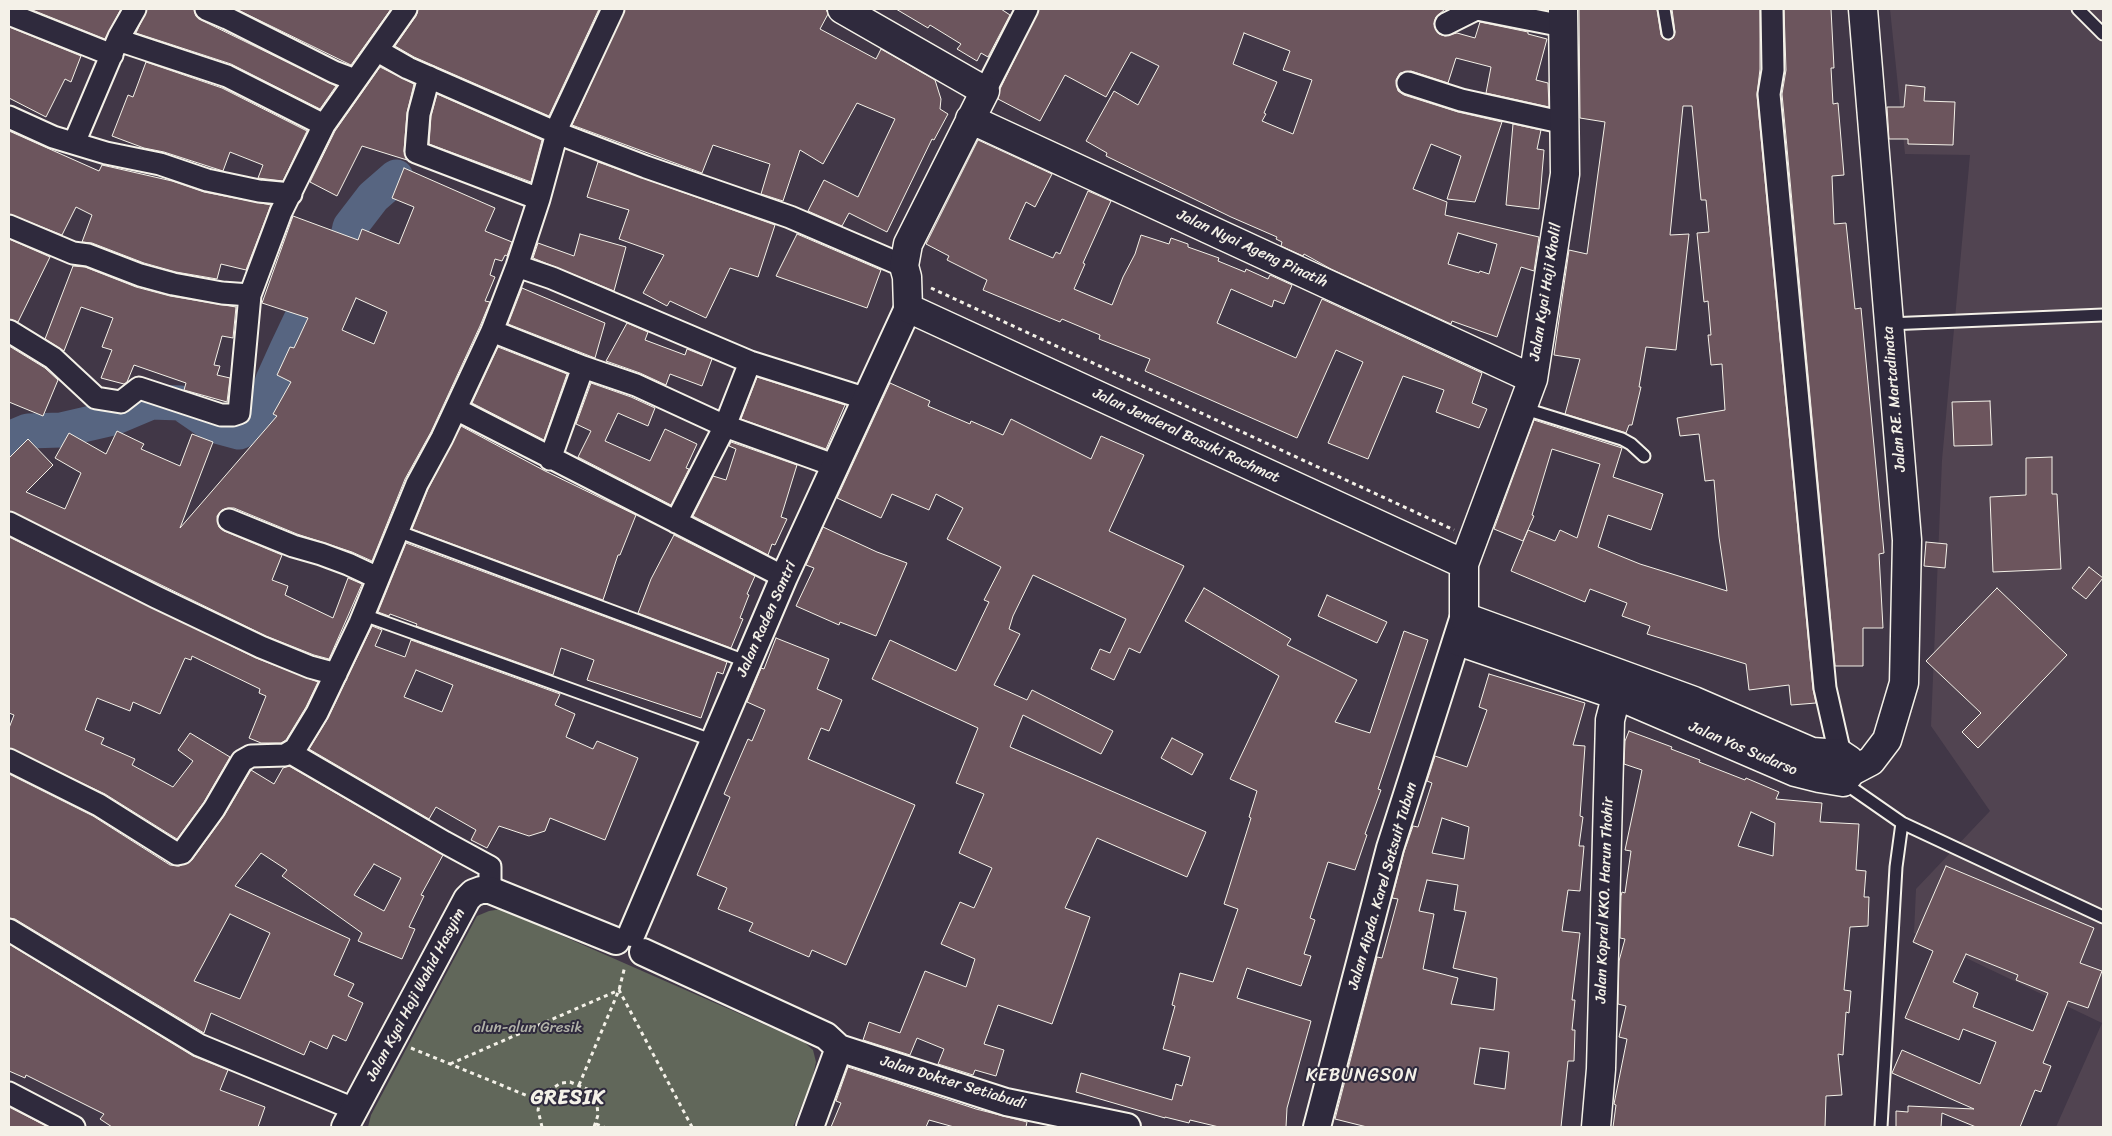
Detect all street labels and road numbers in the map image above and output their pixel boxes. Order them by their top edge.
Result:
street label: Jalan Nyai Ageng Pinatih [1174,206,1330,292]
street label: Jalan Kyai Haji Kholil [1526,222,1566,362]
street label: Jalan RE. Martadinata [1880,326,1910,472]
street label: Jalan Jenderal Basuki Rachmat [1090,385,1282,487]
street label: Jalan Raden Santri [733,558,801,680]
street label: Jalan Yos Sudarso [1686,718,1800,780]
street label: Jalan Aipda. Karel Satsuit Tubun [1345,780,1421,992]
street label: Jalan Kopral KKO. Harun Thohir [1592,796,1618,1004]
street label: Jalan Kyai Haji Wahid Hasyim [363,905,469,1085]
street label: Jalan Dokter Setiabudi [878,1052,1028,1114]

